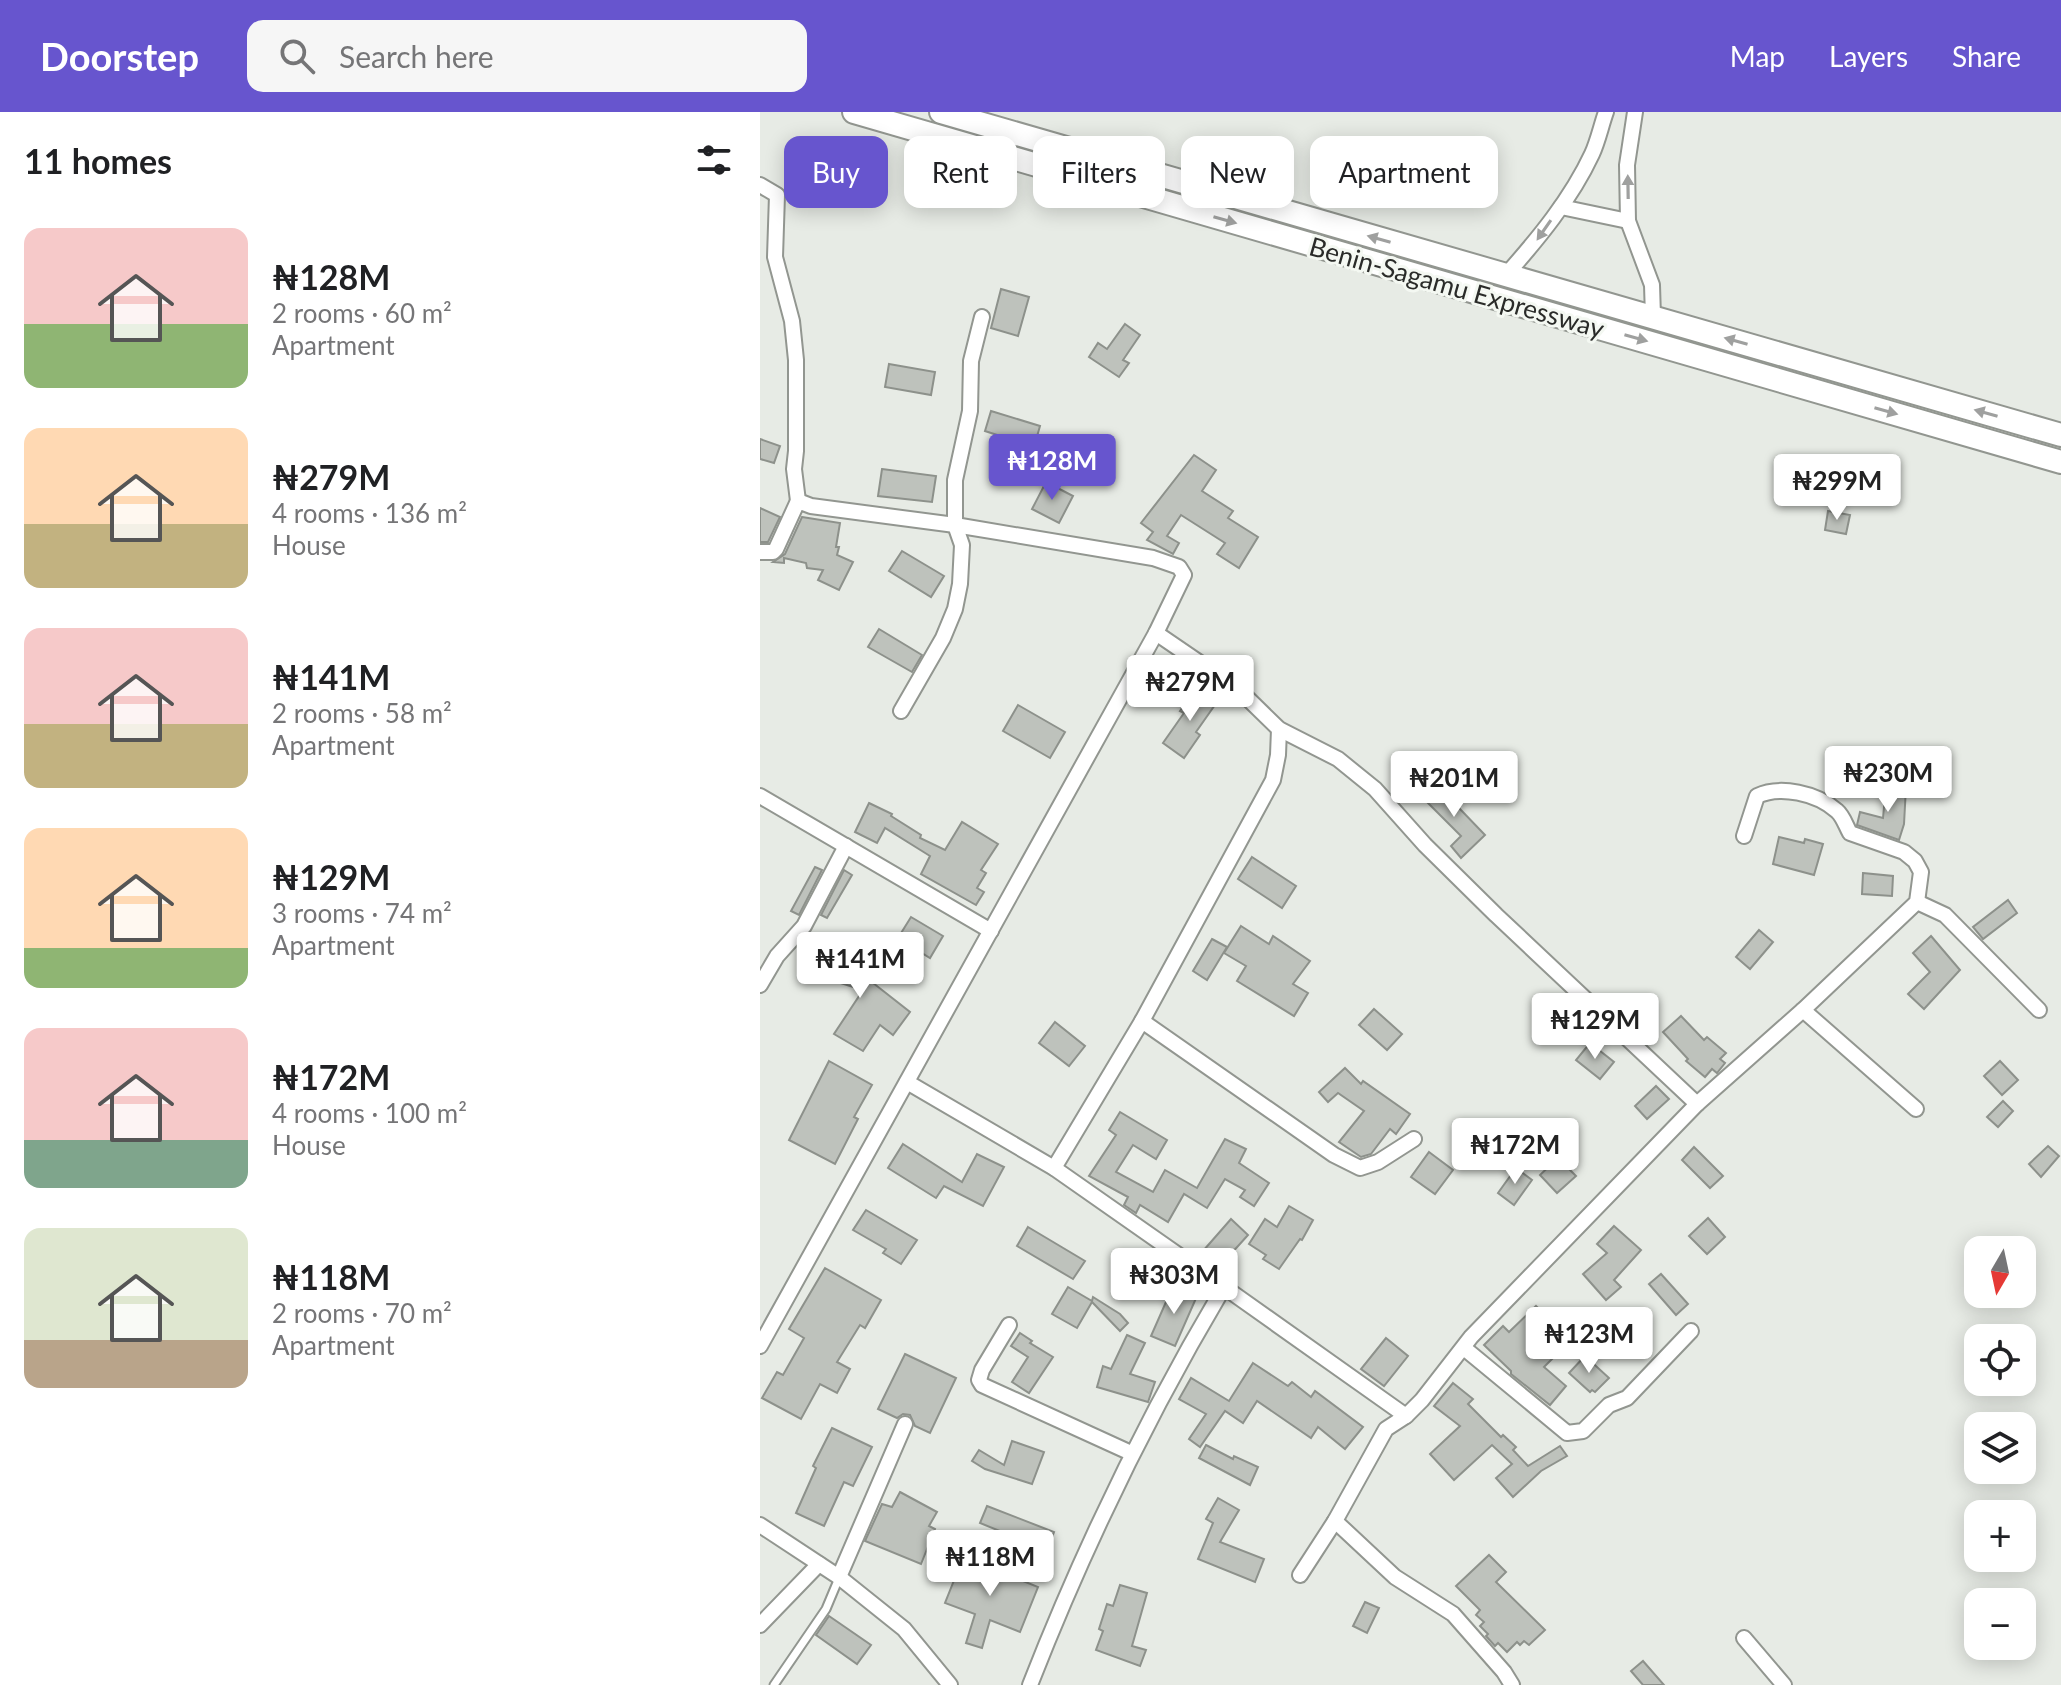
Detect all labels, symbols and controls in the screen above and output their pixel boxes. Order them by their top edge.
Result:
search box [247,20,807,92]
text: Doorstep [40,33,199,79]
icon: search [275,34,319,78]
text: Search here [339,38,494,74]
text: Map [1730,39,1785,73]
text: Layers [1829,39,1908,73]
text: Share [1952,39,2021,73]
chip: Buy [784,136,888,208]
chip: Rent [904,136,1017,208]
chip: Filters [1033,136,1165,208]
chip: New [1181,136,1294,208]
chip: Apartment [1310,136,1498,208]
icon: filters [692,138,736,182]
text: 11 homes [24,140,172,181]
one-way arrow [1621,174,1634,199]
one-way arrow [1213,214,1237,227]
one-way arrow [1537,219,1552,240]
street label: Benin-Sagamu Expressway [1306,230,1609,345]
one-way arrow [1366,232,1390,245]
text: ₦128M [272,256,390,297]
icon: home [88,260,184,356]
text: 2 rooms · 60 m² [272,297,452,329]
text: Apartment [272,329,395,361]
one-way arrow [1624,332,1648,345]
one-way arrow [1724,334,1748,347]
one-way arrow [1874,405,1898,418]
one-way arrow [1974,407,1999,419]
pin: ₦128M [996,434,1108,502]
text: ₦128M [1007,444,1097,476]
pin: ₦299M [1781,454,1893,522]
text: ₦279M [272,456,390,497]
icon: home [88,460,184,556]
text: ₦299M [1792,464,1882,496]
text: 4 rooms · 136 m² [272,497,467,529]
text: House [272,529,346,561]
pin: ₦279M [1134,655,1246,723]
text: ₦141M [272,656,390,697]
icon: home [88,660,184,756]
text: ₦279M [1145,665,1235,697]
text: 2 rooms · 58 m² [272,697,452,729]
text: Apartment [272,729,395,761]
pin: ₦230M [1832,746,1944,814]
pin: ₦201M [1398,751,1510,819]
text: ₦230M [1843,756,1933,788]
text: ₦201M [1409,761,1499,793]
text: ₦129M [272,856,390,897]
icon: home [88,860,184,956]
text: 3 rooms · 74 m² [272,897,452,929]
text: Apartment [272,929,395,961]
pin: ₦141M [804,932,916,1000]
text: ₦141M [815,942,905,974]
pin: ₦129M [1539,993,1651,1061]
text: ₦129M [1550,1003,1640,1035]
text: ₦172M [272,1056,390,1097]
icon: home [88,1060,184,1156]
text: 4 rooms · 100 m² [272,1097,467,1129]
pin: ₦172M [1459,1118,1571,1186]
text: ₦172M [1470,1128,1560,1160]
text: House [272,1129,346,1161]
north arrow [1964,1236,2036,1308]
map controls [1964,1236,2036,1660]
pin: ₦303M [1118,1248,1230,1316]
text: ₦118M [272,1256,390,1297]
text: ₦303M [1129,1258,1219,1290]
icon: home [88,1260,184,1356]
text: 2 rooms · 70 m² [272,1297,452,1329]
pin: ₦123M [1533,1307,1645,1375]
text: ₦123M [1544,1317,1634,1349]
button: locate [1964,1324,2036,1396]
text: Apartment [272,1329,395,1361]
button: layers [1964,1412,2036,1484]
button: + [1964,1500,2036,1572]
pin: ₦118M [934,1530,1046,1598]
text: ₦118M [945,1540,1035,1572]
button: − [1964,1588,2036,1660]

